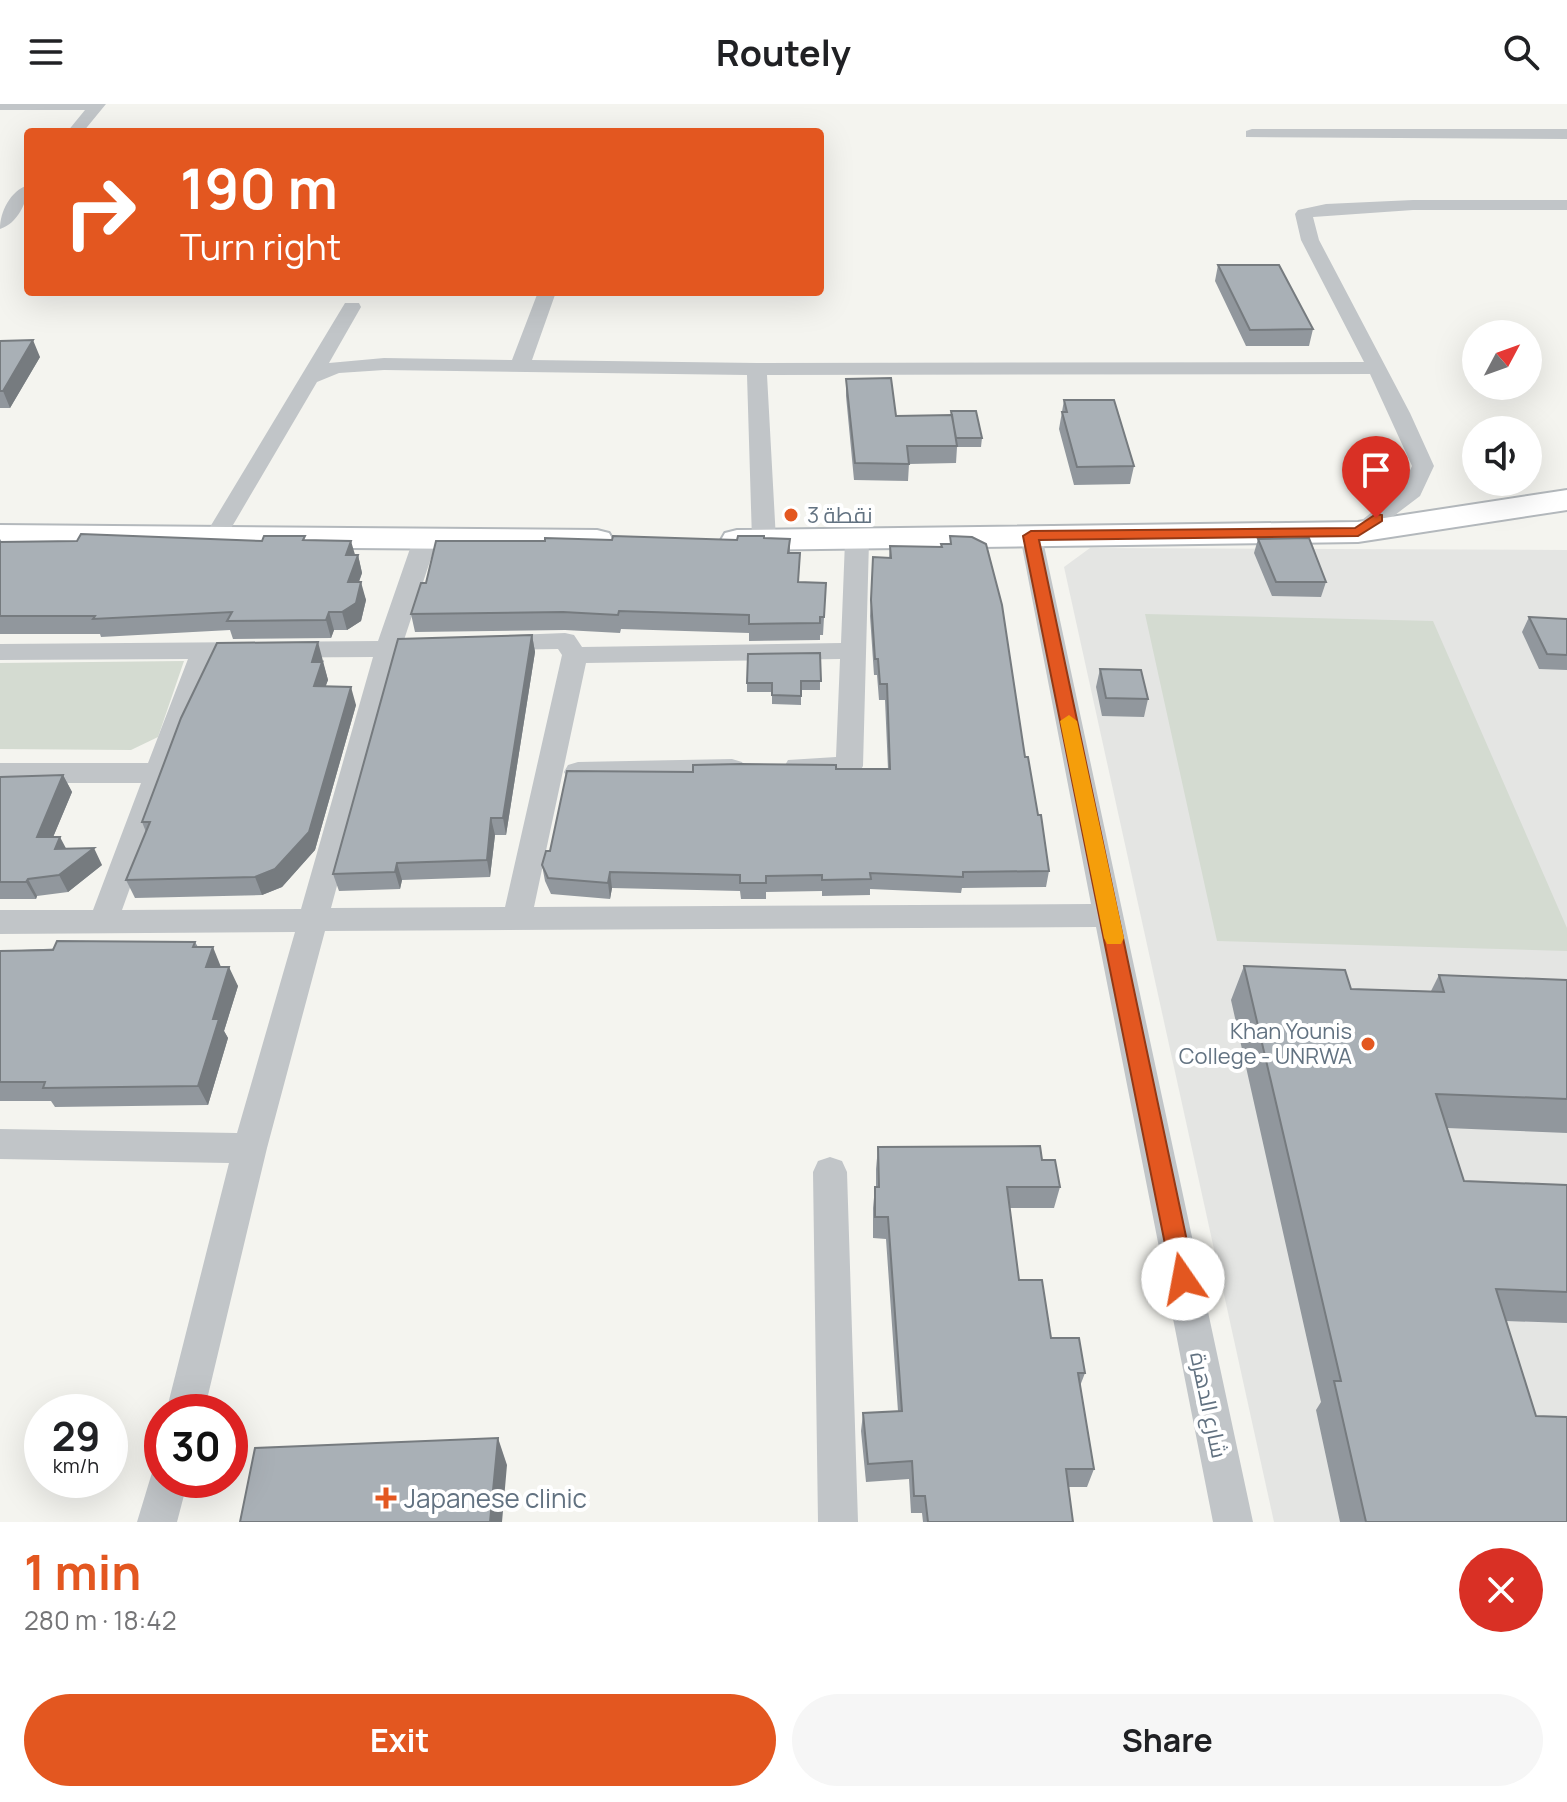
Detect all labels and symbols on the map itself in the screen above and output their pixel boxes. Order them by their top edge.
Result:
north arrow [1462,320,1542,400]
pin [1342,436,1410,518]
place label: نقطة 3 [807,500,873,530]
marker: نقطة 3 [782,506,800,524]
place label: Khan Younis College - UNRWA [1179,1016,1352,1071]
marker: Khan Younis College - UNRWA [1359,1035,1377,1053]
position arrow [1141,1237,1225,1321]
street label: شارع الدهرة [1183,1349,1235,1461]
speed limit sign: 30 [144,1394,248,1498]
place label: Japanese clinic [404,1480,587,1516]
marker: Japanese clinic [375,1487,397,1509]

